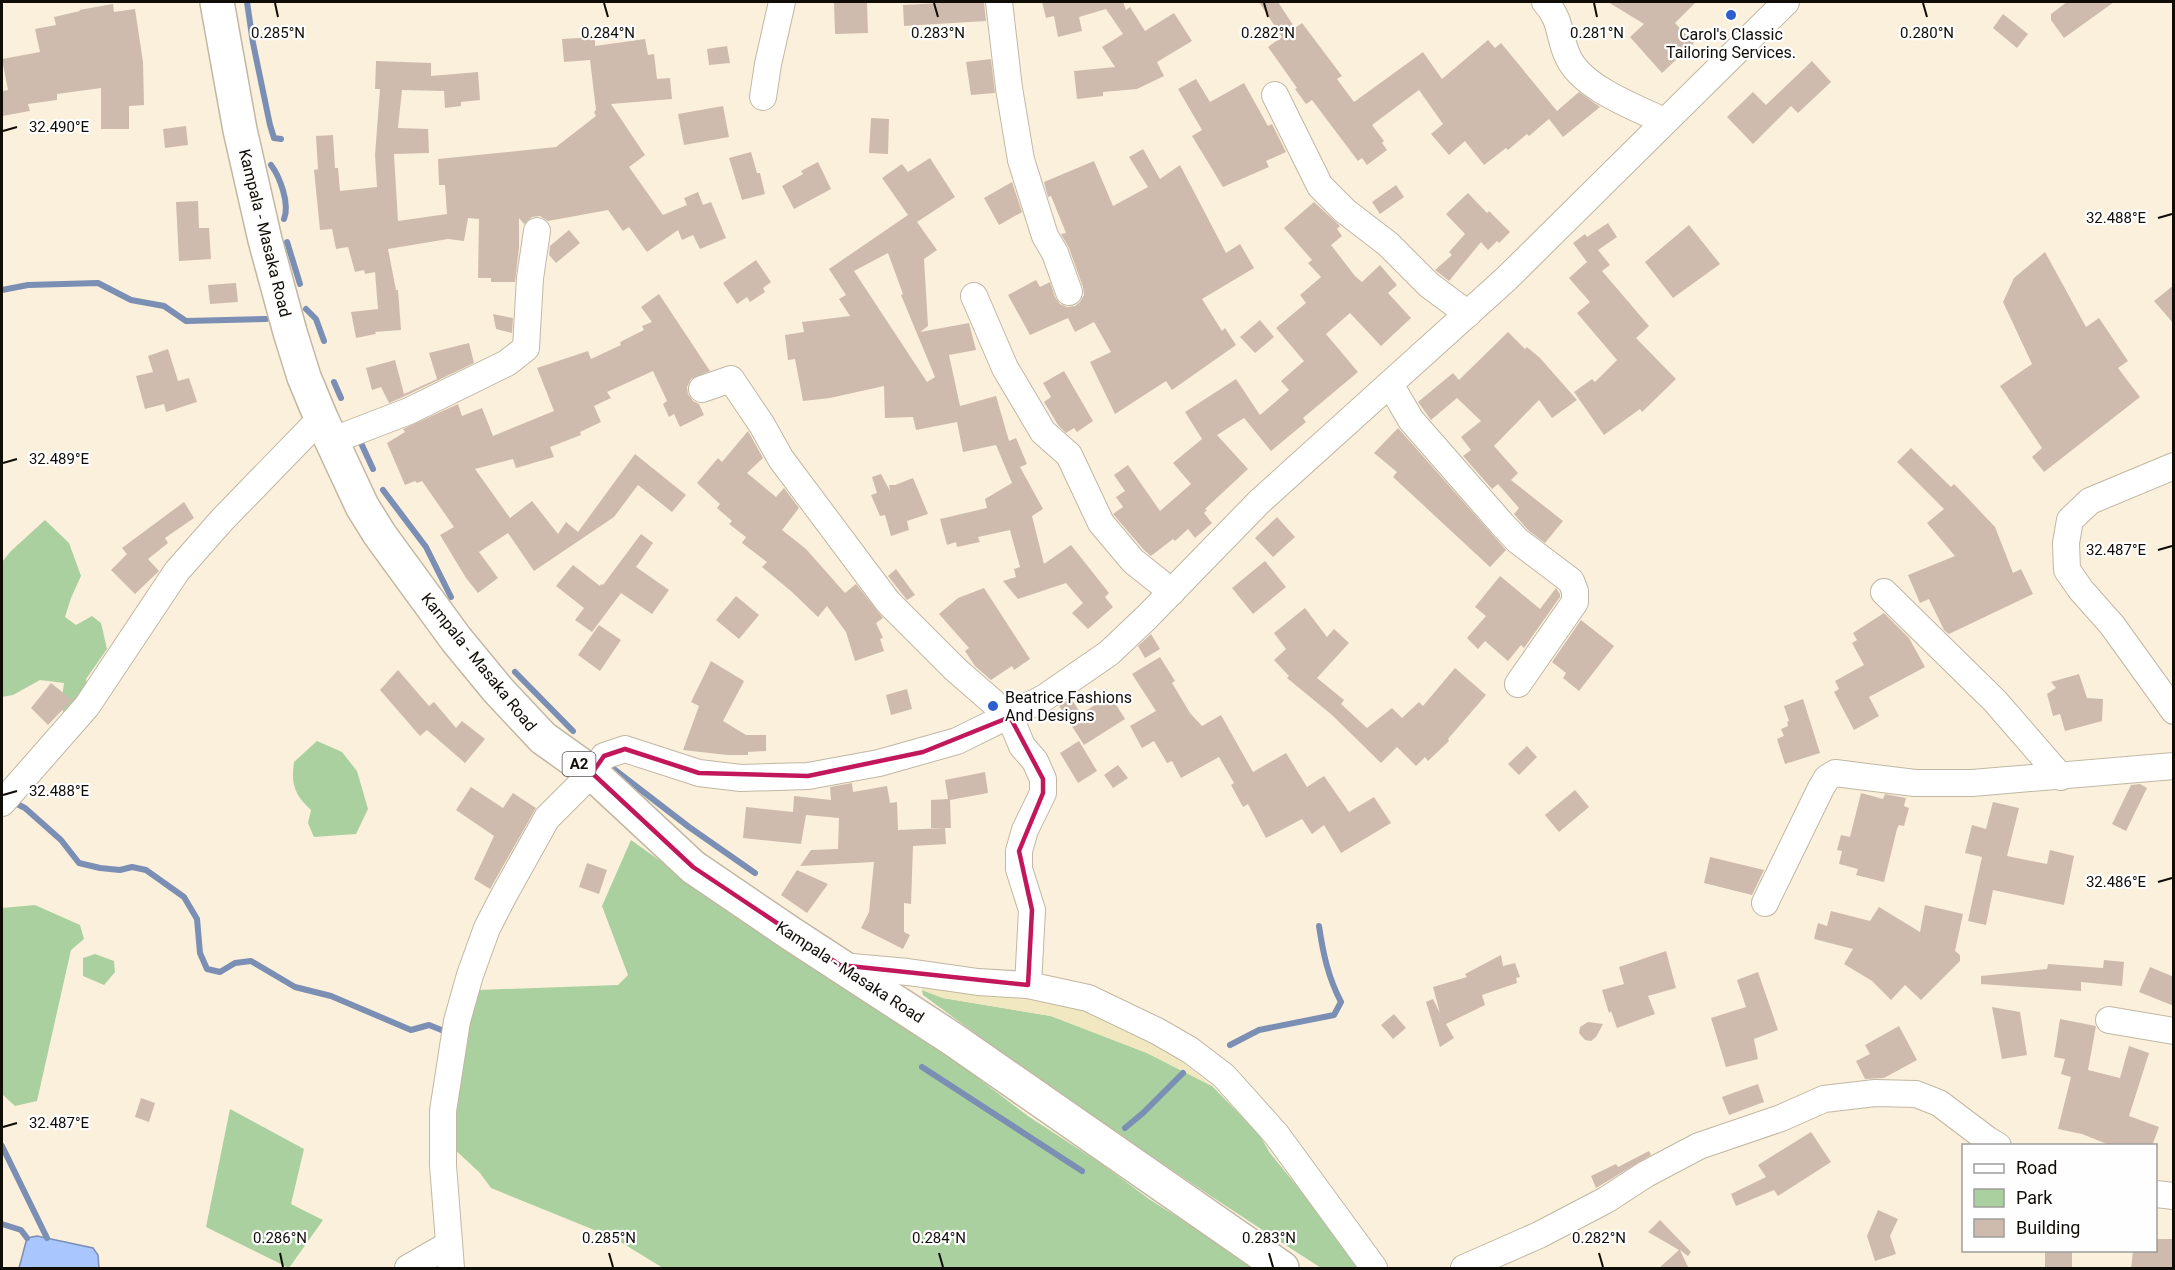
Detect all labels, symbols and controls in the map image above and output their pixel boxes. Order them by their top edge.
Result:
marker: Carol's Classic Tailoring Services. [1724,8,1738,22]
text: 0.285°N [251,24,305,42]
text: 0.284°N [581,24,635,42]
text: 0.283°N [911,24,965,42]
text: 0.282°N [1241,24,1295,42]
text: 0.281°N [1570,24,1624,42]
text: 0.280°N [1900,24,1954,42]
place label: Carol's Classic Tailoring Services. [1666,25,1796,62]
text: 32.490°E [29,118,90,136]
street label: Kampala - Masaka Road [235,147,295,319]
text: 32.488°E [2086,209,2147,227]
text: 32.489°E [29,450,90,468]
text: 32.487°E [2086,541,2147,559]
street label: Kampala - Masaka Road [417,589,541,735]
place label: Beatrice Fashions And Designs [1005,688,1132,725]
marker: Beatrice Fashions And Designs [986,699,1000,713]
road number: A2 [562,752,596,776]
text: 32.488°E [29,782,90,800]
text: 32.486°E [2086,873,2147,891]
street label: Kampala - Masaka Road [772,917,928,1027]
text: 32.487°E [29,1114,90,1132]
legend [1962,1144,2157,1252]
text: Road [2016,1157,2057,1178]
text: Park [2016,1187,2053,1208]
text: Building [2016,1217,2080,1238]
text: 0.286°N [253,1229,307,1247]
text: 0.285°N [582,1229,636,1247]
text: 0.284°N [912,1229,966,1247]
text: 0.283°N [1242,1229,1296,1247]
text: 0.282°N [1572,1229,1626,1247]

